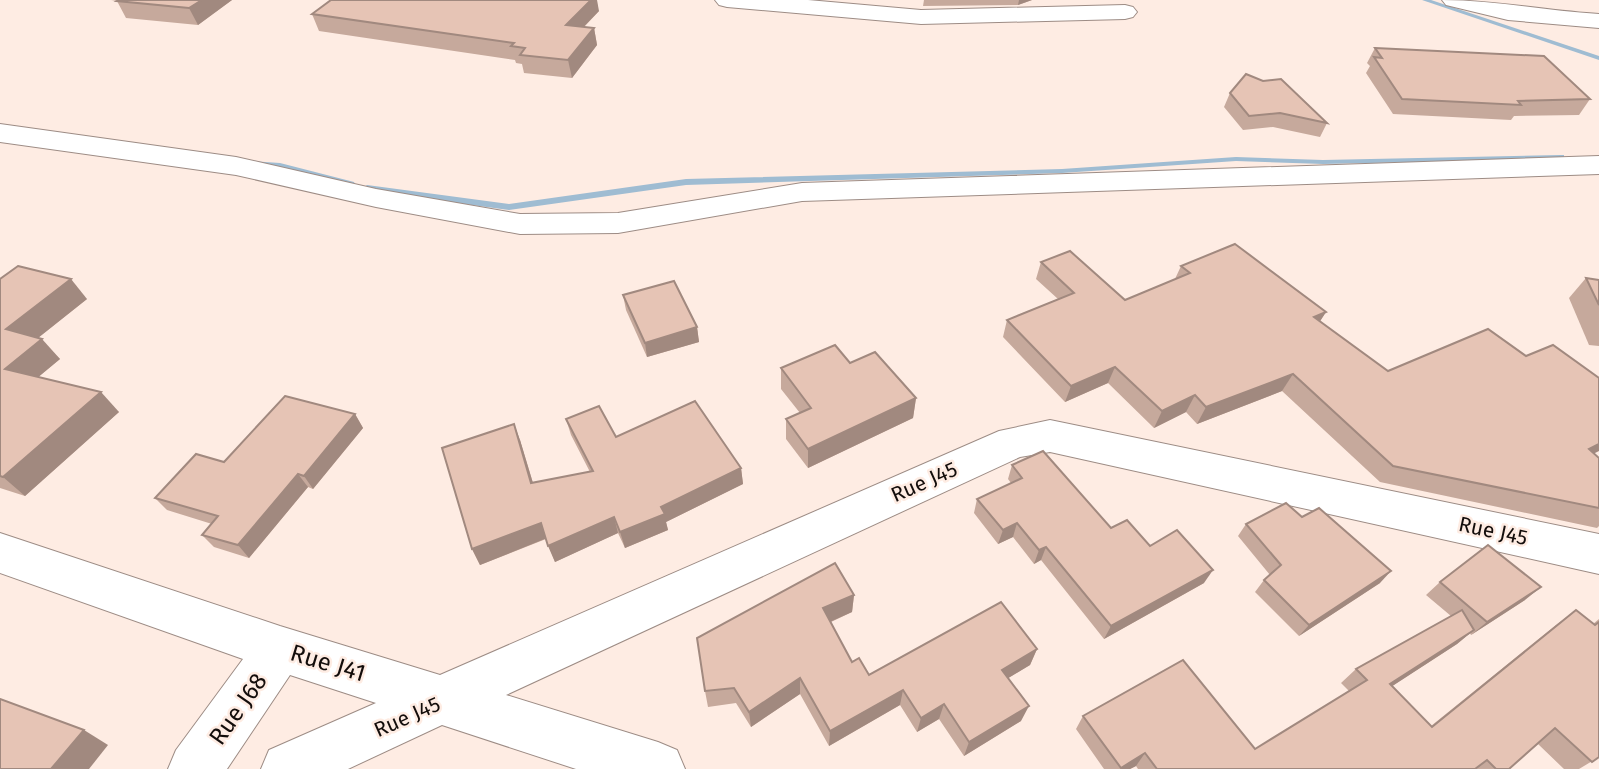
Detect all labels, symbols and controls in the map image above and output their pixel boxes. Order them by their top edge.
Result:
street label: Rue J45 [887,456,961,508]
street label: Rue J45 [1456,511,1530,551]
street label: Rue J41 [287,638,369,688]
street label: Rue J68 [203,668,273,750]
street label: Rue J45 [370,691,444,743]

